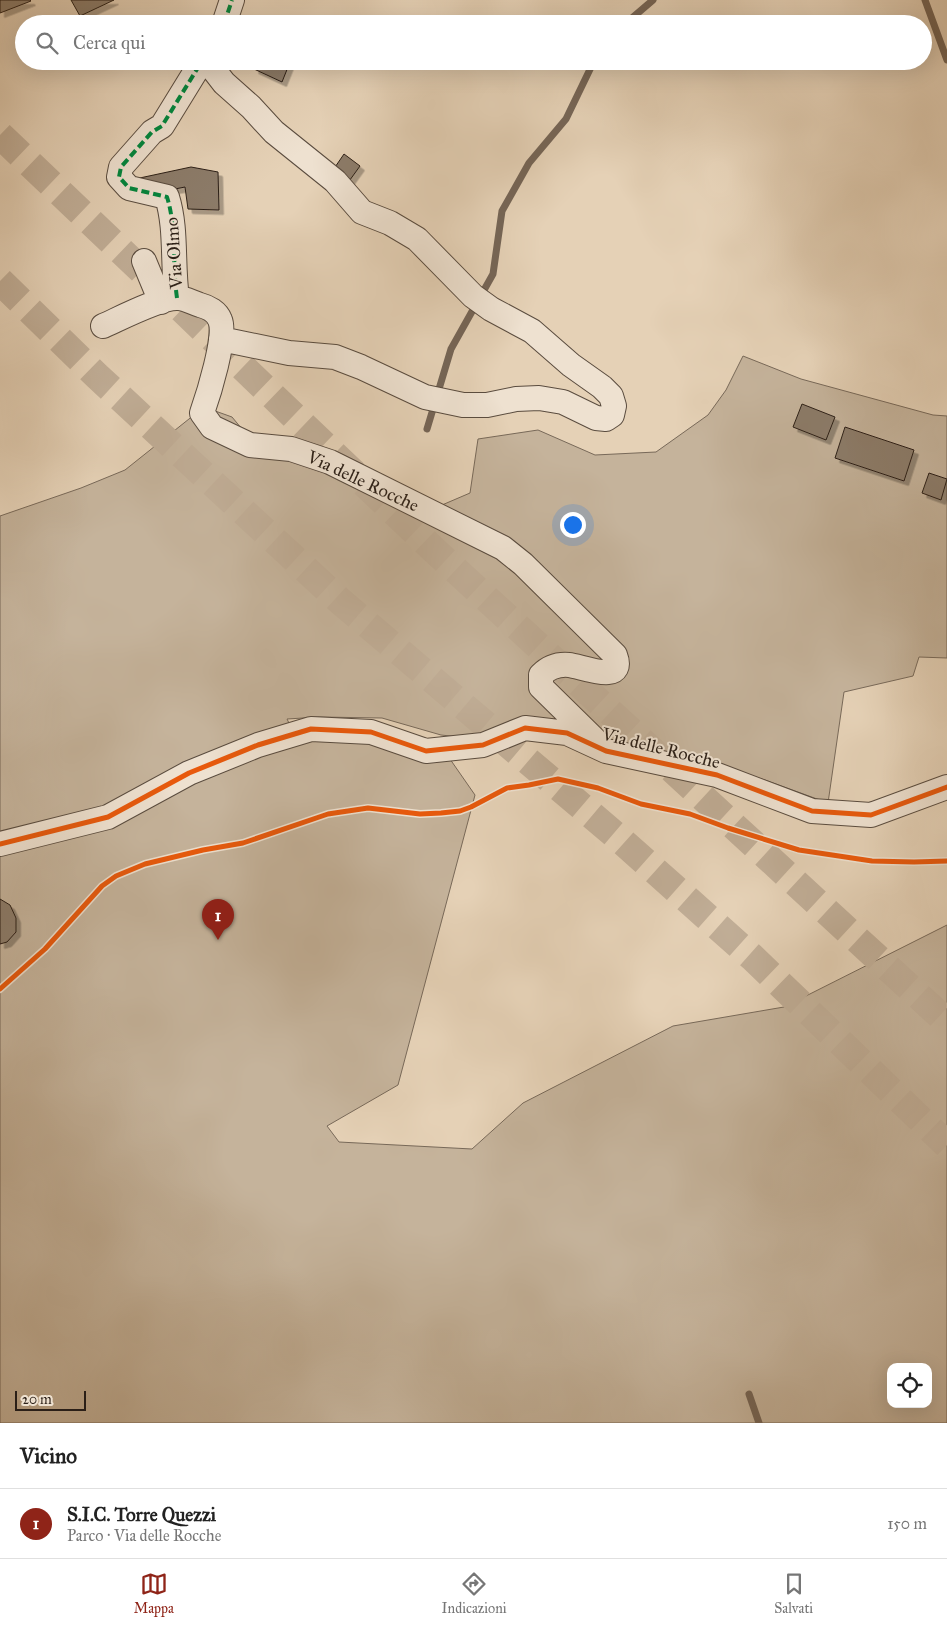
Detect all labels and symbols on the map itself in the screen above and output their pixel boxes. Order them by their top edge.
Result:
street label: Via Olmo [161,216,188,291]
street label: Via delle Rocche [303,445,422,517]
your location [560,512,586,538]
street label: Via delle Rocche [599,722,722,773]
pin: 1 [202,899,234,940]
scale bar [15,1388,86,1411]

